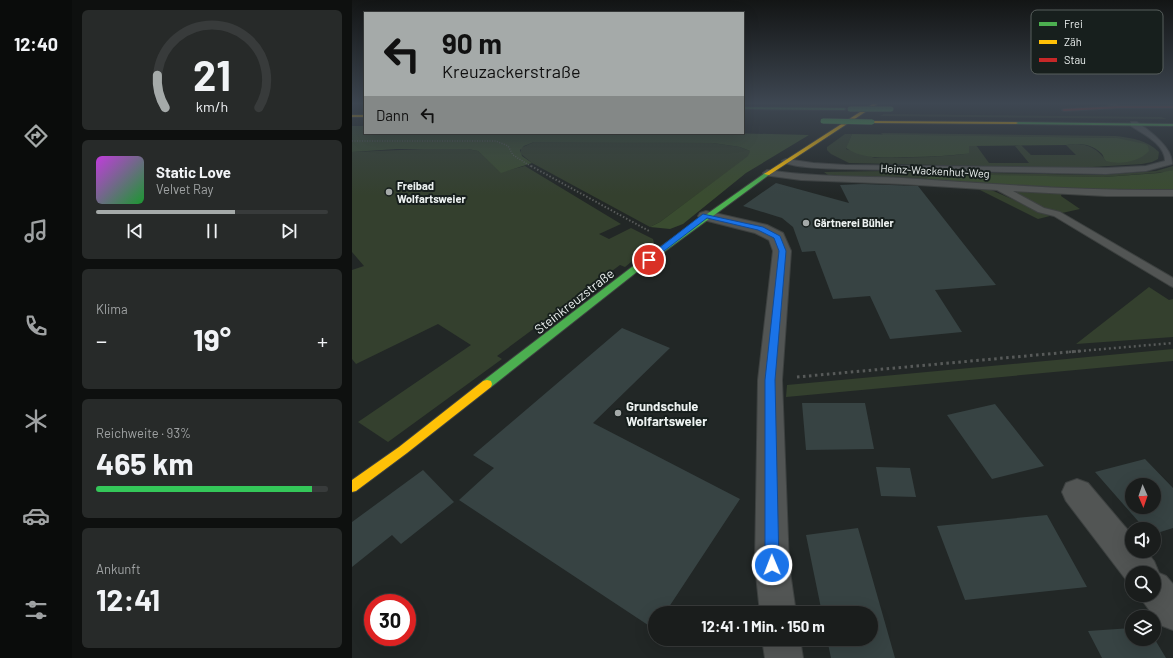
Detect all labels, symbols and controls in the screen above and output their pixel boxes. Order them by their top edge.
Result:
legend [1031,10,1163,74]
text: Frei [1064,17,1083,30]
text: 90 m [442,26,502,60]
icon: left [376,28,428,80]
text: 12:40 [14,33,58,55]
text: Zäh [1064,35,1082,48]
text: 21 [193,49,231,99]
text: Stau [1064,53,1086,66]
text: Kreuzackerstraße [442,60,581,82]
text: km/h [196,97,228,114]
icon: left [417,104,439,126]
text: Dann [376,106,409,124]
icon: directions [22,122,50,150]
street label: Heinz-Wackenhut-Weg [880,161,990,180]
text: Static Love [156,163,231,181]
place label: Freibad Wolfartsweier [397,179,466,205]
text: Velvet Ray [156,181,214,197]
marker: Freibad Wolfartsweier [384,187,394,197]
place label: Gärtnerei Bühler [814,216,895,229]
icon: music [22,217,50,245]
marker: Gärtnerei Bühler [801,218,811,228]
icon: previous [124,220,146,242]
icon: pause [201,220,223,242]
icon: next [278,220,300,242]
pin [632,243,666,277]
icon: arrive [638,249,660,271]
street label: Steinkreuzstraße [531,265,617,337]
text: Klima [96,301,128,317]
icon: phone [22,312,50,340]
text: 19° [193,321,231,357]
text: − [96,327,107,353]
text: + [317,327,328,353]
place label: Grundschule Wolfartsweier [626,398,707,429]
icon: climate [22,407,50,435]
marker: Grundschule Wolfartsweier [613,408,623,418]
text: Reichweite · 93% [96,425,191,441]
text: 465 km [96,445,193,481]
north arrow [1125,478,1161,514]
map controls [1125,478,1161,646]
icon: car [22,502,50,530]
button: sound [1125,522,1161,558]
position arrow [751,544,793,586]
text: Ankunft [96,561,141,577]
button: search [1125,566,1161,602]
text: 12:41 [96,581,160,617]
speed limit sign: 30 [364,594,416,646]
icon: filters [22,596,50,624]
button: layers [1125,610,1161,646]
text: 12:41 · 1 Min. · 150 m [701,617,825,635]

